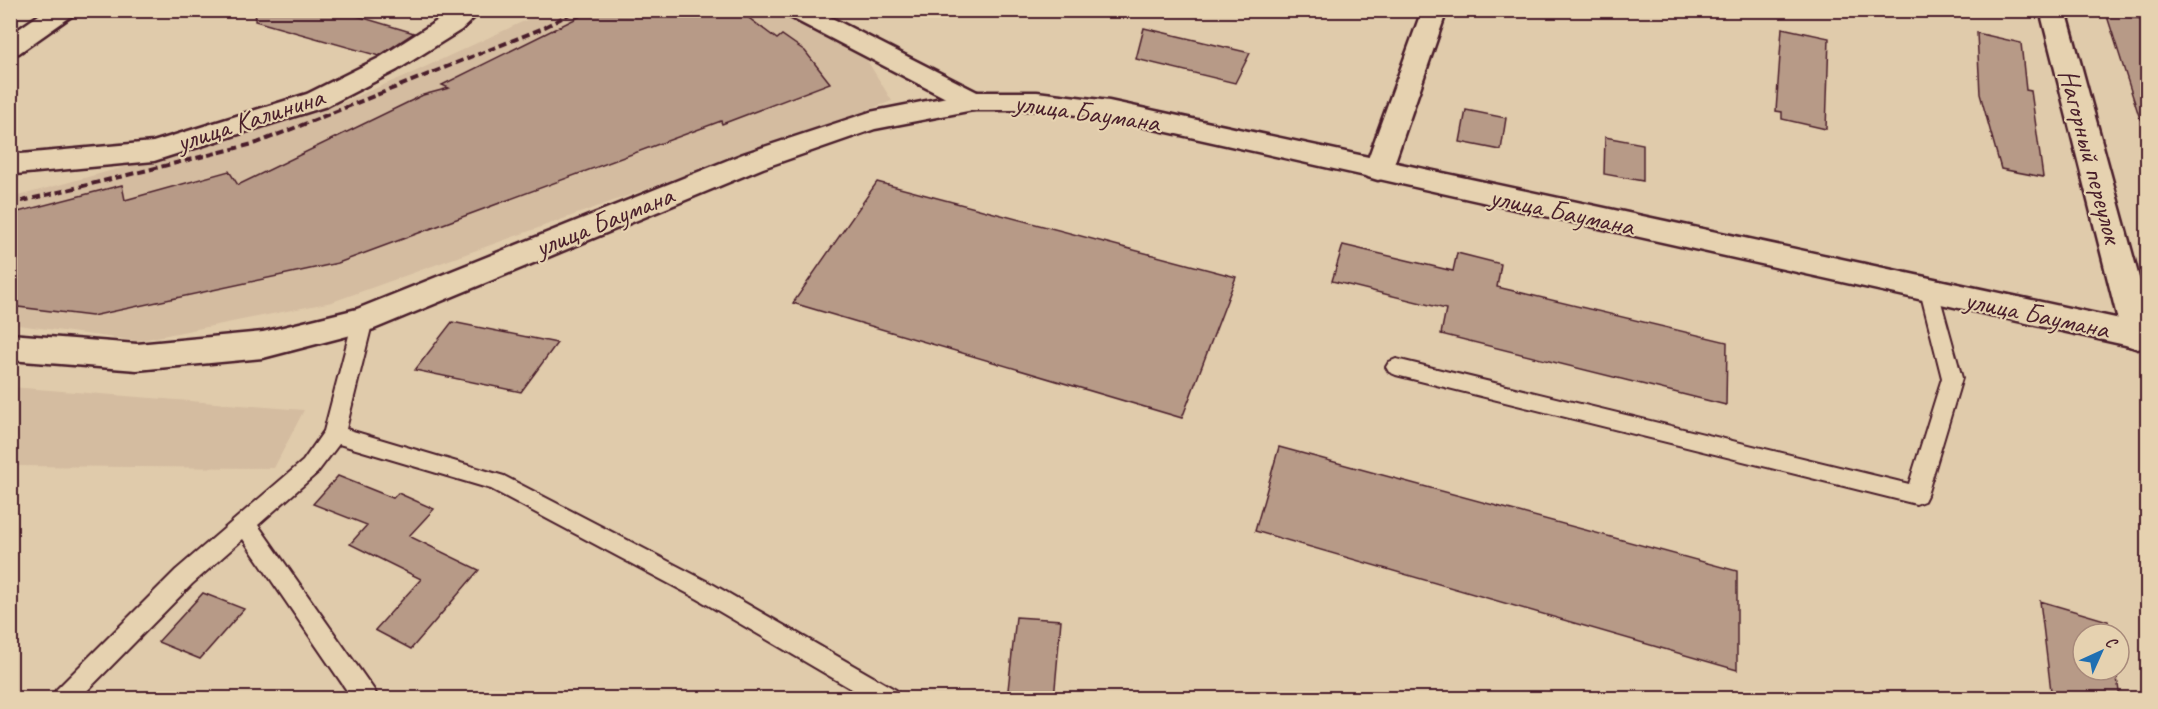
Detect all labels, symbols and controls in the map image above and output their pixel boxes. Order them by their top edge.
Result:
street label: Нагорный переулок [2051,65,2132,249]
street label: улица Калинина [170,78,330,160]
street label: улица Баумана [1010,84,1164,140]
street label: улица Баумана [528,177,680,265]
street label: улица Баумана [1485,178,1639,244]
street label: улица Баумана [1960,281,2114,347]
north arrow [2071,622,2131,682]
text: С [2101,632,2122,653]

